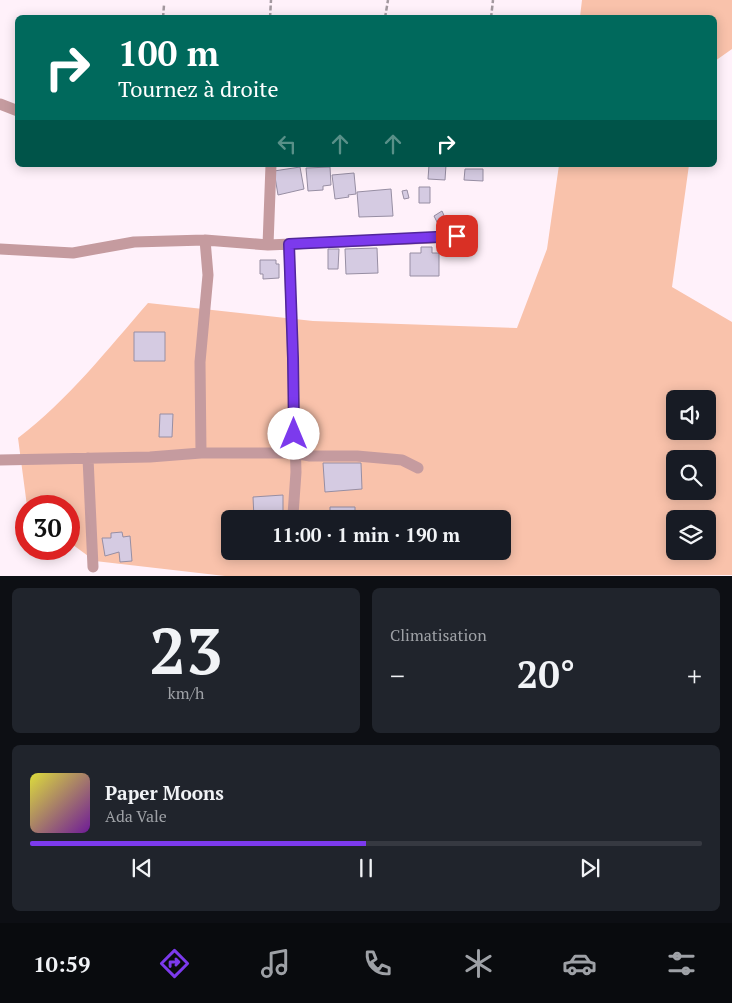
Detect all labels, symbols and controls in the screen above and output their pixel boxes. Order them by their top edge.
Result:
text: 100 m [118,30,219,76]
icon: right [35,35,100,100]
text: Tournez à droite [118,74,279,103]
icon: left [273,130,301,158]
icon: ahead [326,130,354,158]
icon: ahead [379,130,407,158]
icon: right [432,130,460,158]
pin [436,215,478,257]
icon: arrive [443,222,471,250]
map controls [666,390,716,560]
button: sound [666,390,716,440]
position arrow [267,407,319,459]
button: search [666,450,716,500]
speed limit sign: 30 [15,495,80,560]
button: layers [666,510,716,560]
text: 11:00 · 1 min · 190 m [272,522,460,547]
text: 23 [149,606,223,693]
text: Climatisation [390,624,487,646]
text: 20° [517,649,575,699]
text: − [390,657,405,694]
text: + [687,657,702,694]
text: km/h [168,682,204,704]
text: Paper Moons [105,780,224,805]
text: Ada Vale [105,805,167,827]
icon: previous [128,854,156,882]
icon: pause [352,854,380,882]
icon: next [576,854,604,882]
icon: directions [157,946,192,981]
icon: music [258,946,293,981]
icon: phone [360,946,395,981]
icon: climate [461,946,496,981]
icon: car [562,946,597,981]
icon: filters [664,946,699,981]
text: 10:59 [33,949,90,978]

